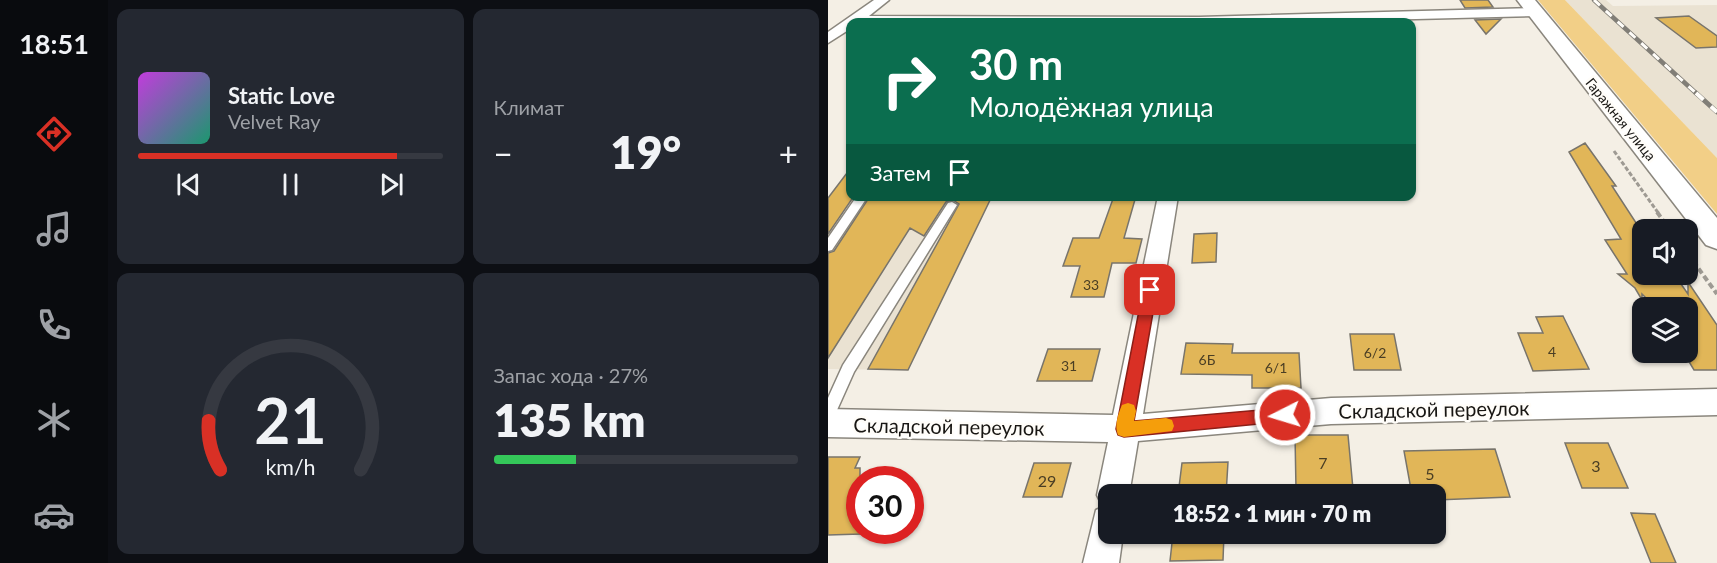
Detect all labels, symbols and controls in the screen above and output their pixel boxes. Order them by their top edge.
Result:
text: 18:51 [19,27,89,60]
text: 30 m [969,39,1063,89]
icon: right [870,42,948,120]
street label: Гаражная улица [1582,74,1660,164]
text: Static Love [228,82,335,109]
text: Молодёжная улица [969,90,1214,123]
text: Климат [494,95,564,119]
text: Velvet Ray [228,109,321,133]
icon: directions [33,113,75,155]
text: 19° [610,125,681,179]
text: − [494,133,513,173]
text: + [779,133,798,173]
icon: arrive [943,156,976,189]
text: Затем [870,159,931,186]
icon: previous [172,168,205,201]
icon: pause [274,168,307,201]
icon: next [375,168,408,201]
icon: music [33,208,75,250]
map controls [1632,219,1698,363]
button: sound [1632,219,1698,285]
pin [1124,264,1175,315]
icon: arrive [1133,273,1166,306]
house number: 33 [1083,276,1099,293]
button: layers [1632,297,1698,363]
icon: phone [33,304,75,346]
house number: 4 [1548,343,1556,360]
house number: 6/2 [1364,344,1386,361]
house number: 6Б [1199,351,1216,368]
house number: 31 [1061,357,1077,374]
house number: 6/1 [1265,359,1287,376]
text: Запас хода · 27% [494,363,648,387]
text: 21 [254,382,326,457]
position arrow [1253,383,1317,447]
text: 135 km [494,393,646,447]
street label: Складской переулок [1338,395,1530,423]
icon: climate [33,399,75,441]
street label: Складской переулок [853,412,1045,440]
house number: 7 [1318,453,1328,472]
text: km/h [265,455,315,481]
house number: 3 [1591,456,1601,475]
house number: 5 [1425,464,1435,483]
speed limit sign: 30 [846,466,924,544]
house number: 29 [1038,471,1056,490]
icon: car [33,494,75,536]
text: 18:52 · 1 мин · 70 m [1173,500,1371,527]

